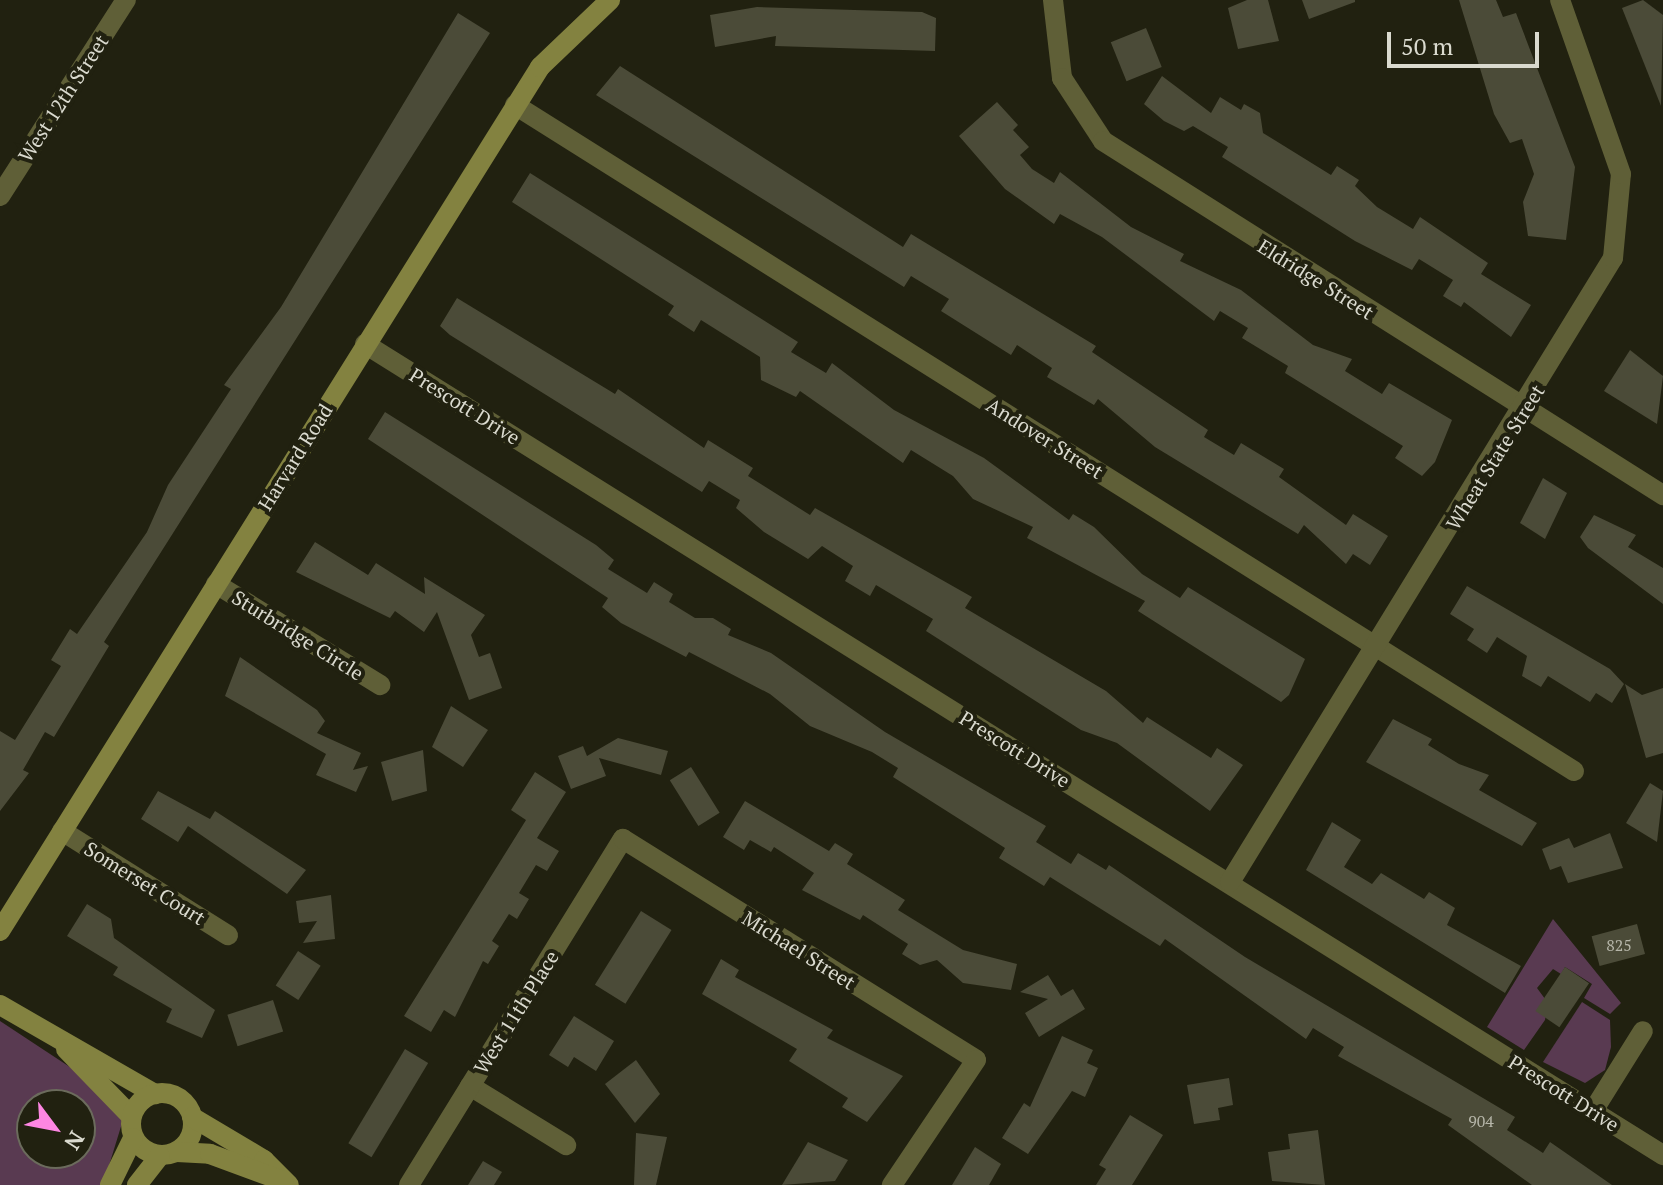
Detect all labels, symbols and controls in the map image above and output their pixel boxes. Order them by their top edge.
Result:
scale bar [1391,16,1543,66]
street label: West 12th Street [13,30,113,166]
text: 50 m [1401,30,1453,62]
street label: Eldridge Street [1254,234,1378,324]
street label: Prescott Drive [405,363,525,449]
street label: Wheat State Street [1441,380,1549,534]
street label: Andover Street [982,393,1108,483]
street label: Harvard Road [253,399,337,515]
street label: Sturbridge Circle [228,585,368,685]
street label: Prescott Drive [955,706,1075,792]
street label: Somerset Court [80,836,210,930]
street label: Michael Street [738,906,860,994]
house number: 825 [1606,935,1632,955]
street label: West 11th Place [469,946,563,1078]
street label: Prescott Drive [1504,1050,1624,1136]
north arrow [16,1089,96,1169]
house number: 904 [1468,1111,1494,1131]
text: N [58,1126,92,1156]

